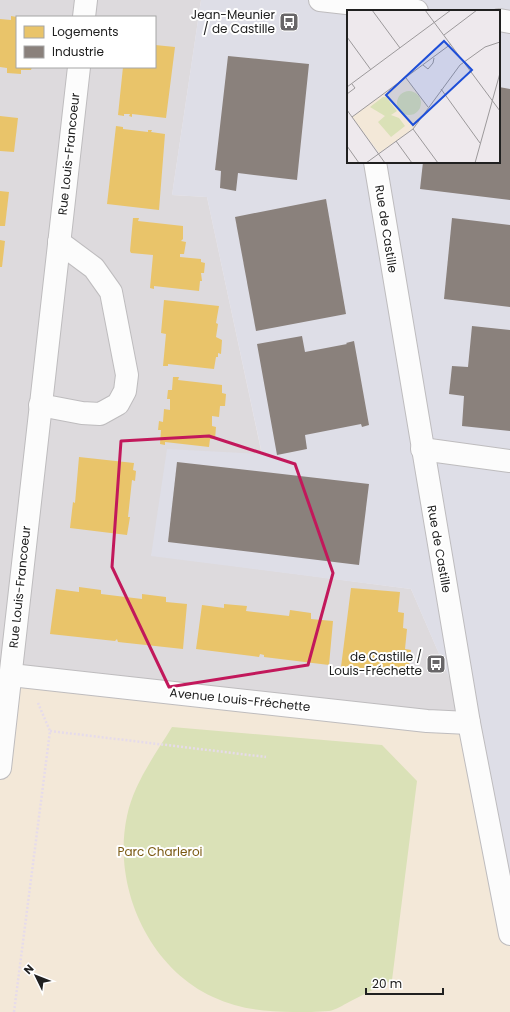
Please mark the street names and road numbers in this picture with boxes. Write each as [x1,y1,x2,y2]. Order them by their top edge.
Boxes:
street label: Rue Louis-Francoeur [54,91,83,216]
street label: Rue de Castille [371,184,402,274]
street label: Rue de Castille [423,504,456,594]
street label: Rue Louis-Francoeur [5,524,34,649]
street label: Avenue Louis-Fréchette [169,684,311,715]

